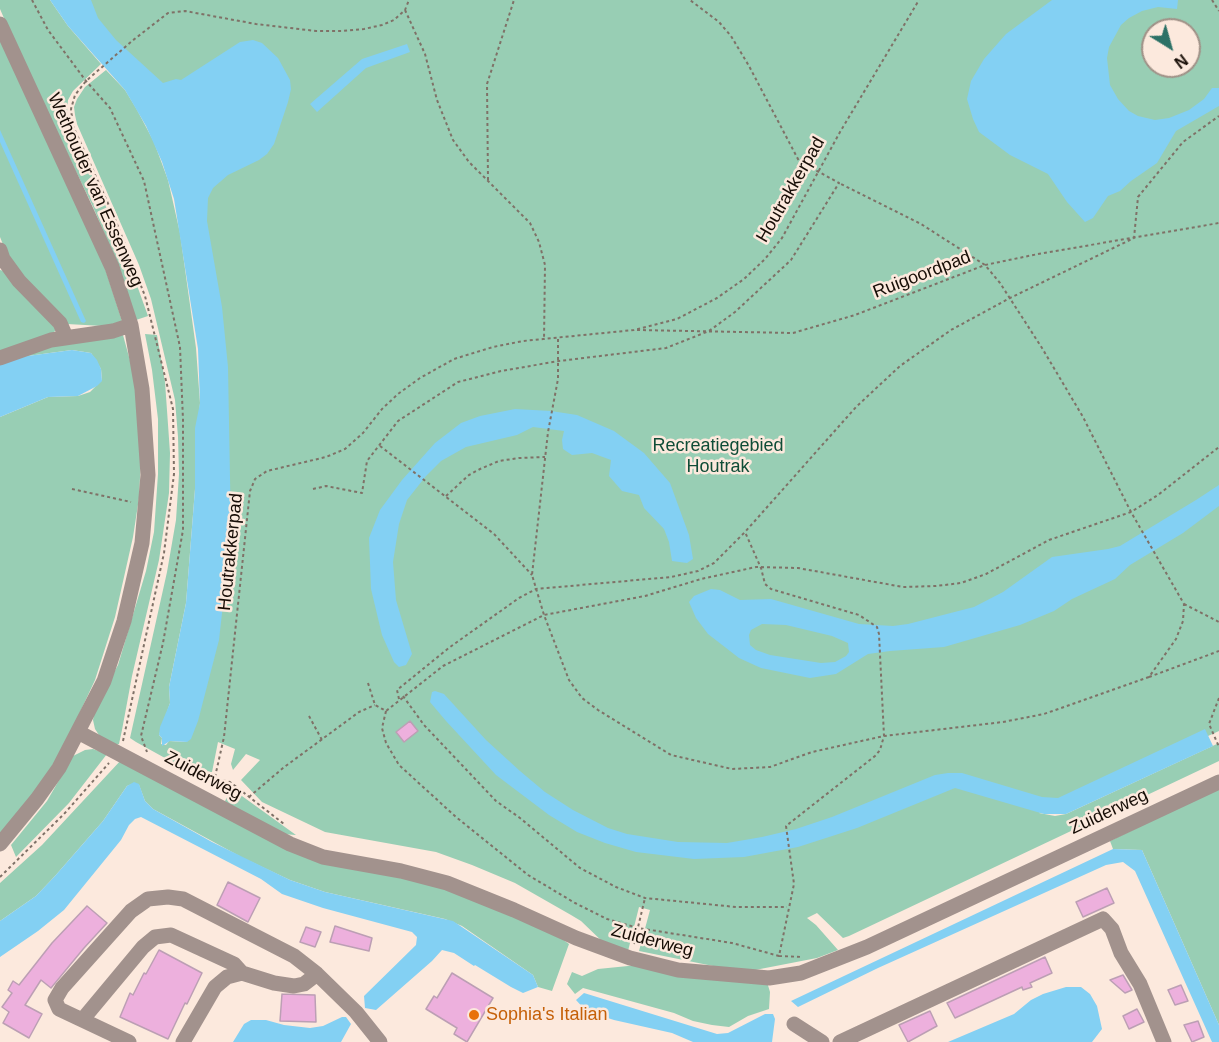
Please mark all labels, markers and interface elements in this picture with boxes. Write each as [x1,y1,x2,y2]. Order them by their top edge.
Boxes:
north arrow [1141,18,1201,78]
text: N [1171,51,1191,71]
street label: Wethouder van Essenweg [42,90,148,290]
street label: Houtrakkerpad [752,133,830,247]
street label: Ruigoordpad [870,246,974,304]
park label: Recreatiegebied Houtrak [652,435,784,478]
street label: Houtrakkerpad [214,492,248,612]
street label: Zuiderweg [161,747,245,805]
street label: Zuiderweg [1066,784,1152,840]
street label: Zuiderweg [609,920,695,962]
place label: Sophia's Italian [486,1004,608,1026]
marker: Sophia's Italian [467,1008,481,1022]

